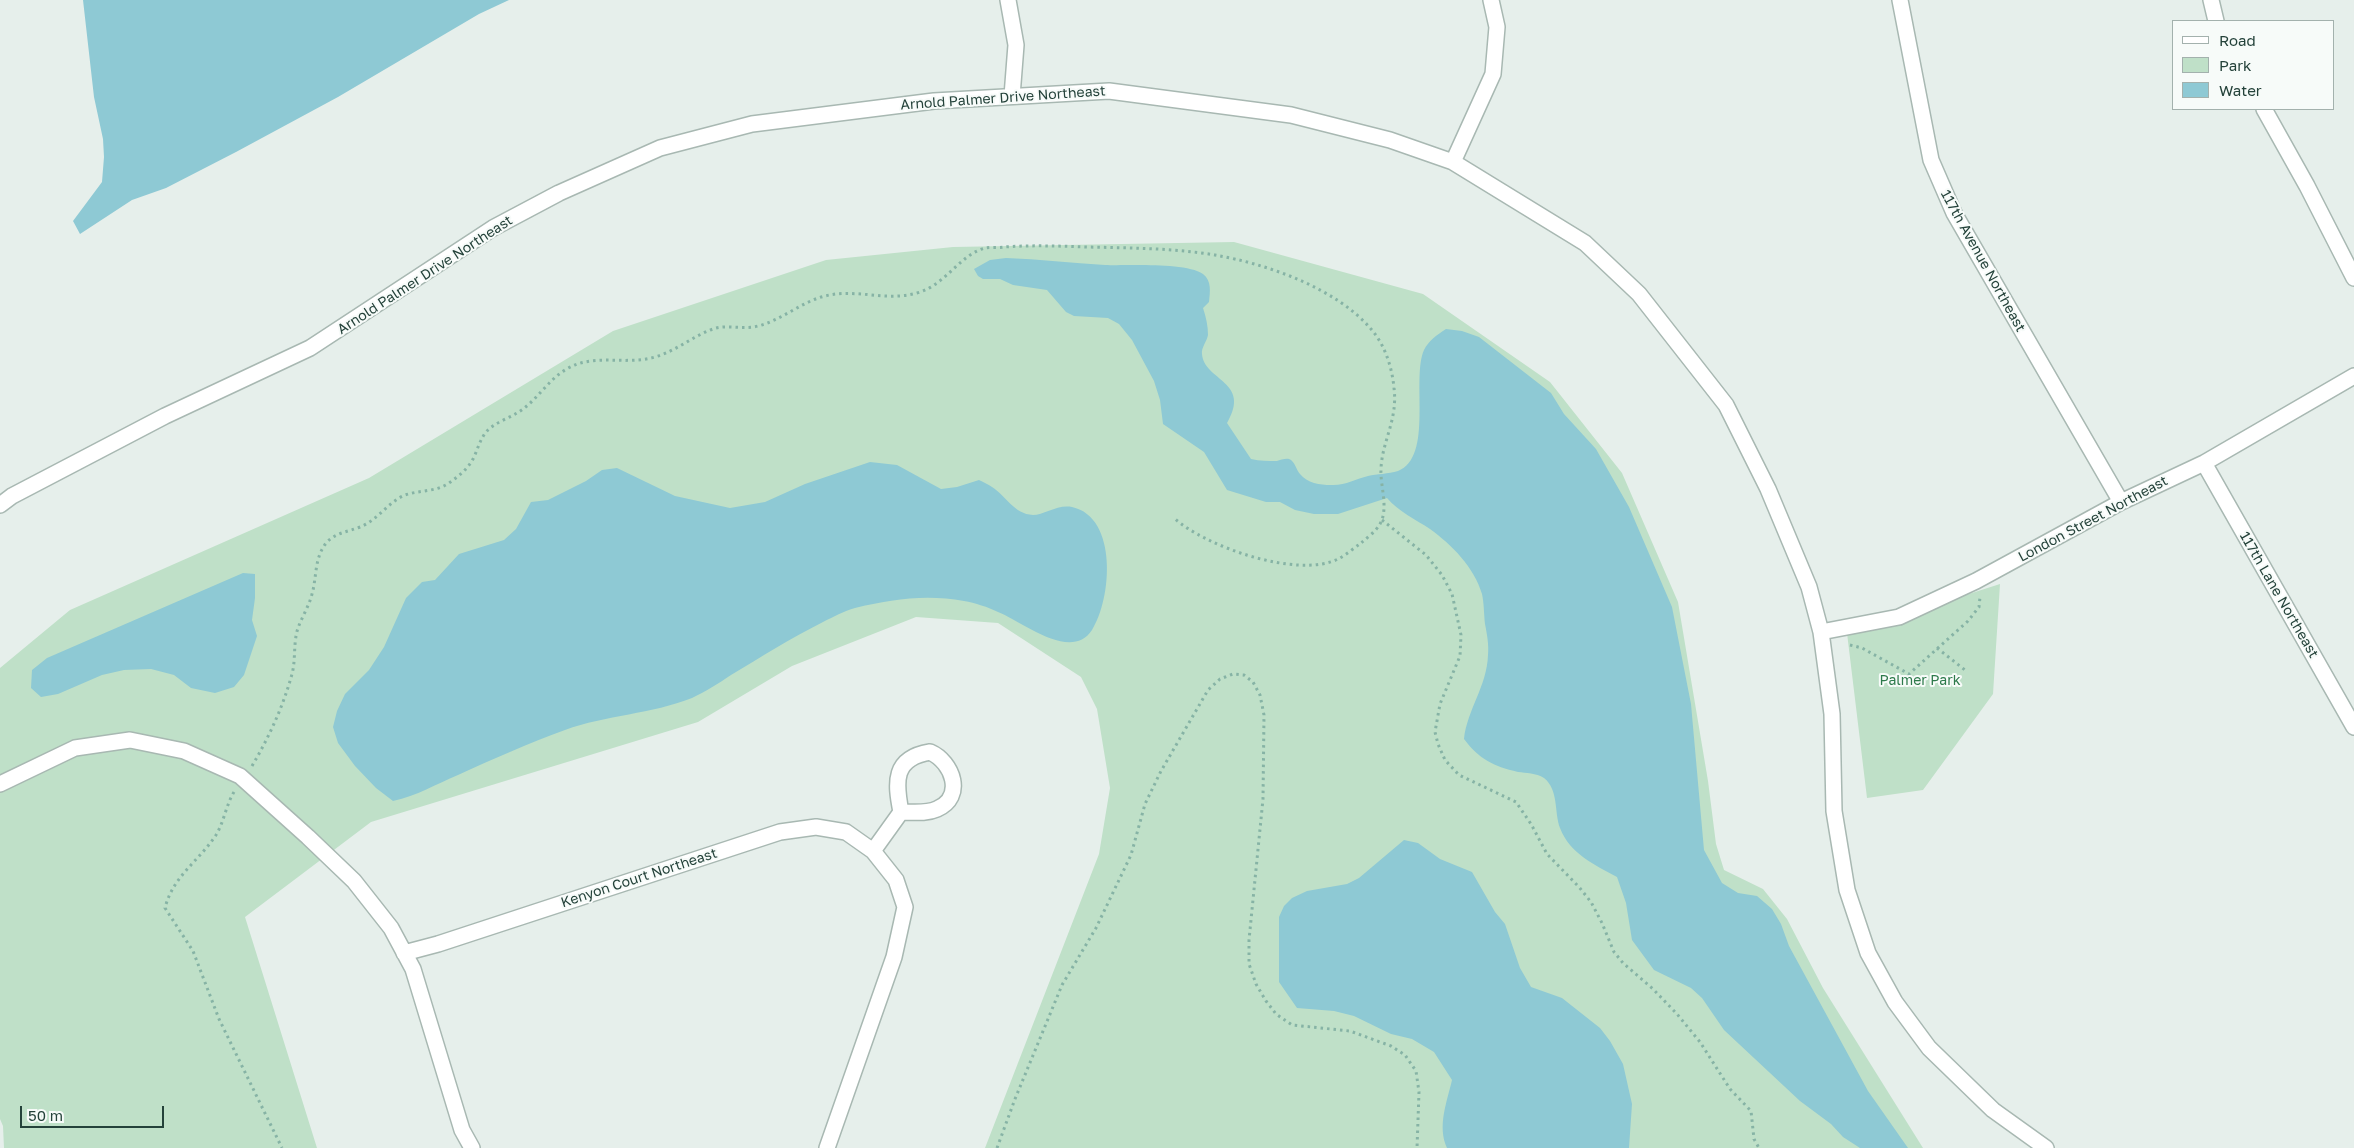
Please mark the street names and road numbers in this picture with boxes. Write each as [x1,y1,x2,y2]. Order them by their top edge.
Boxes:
street label: Arnold Palmer Drive Northeast [900,82,1106,114]
street label: 117th Avenue Northeast [1937,187,2029,335]
street label: Arnold Palmer Drive Northeast [334,212,516,338]
street label: London Street Northeast [2015,472,2171,566]
street label: 117th Lane Northeast [2236,529,2322,661]
street label: Kenyon Court Northeast [559,845,719,911]

